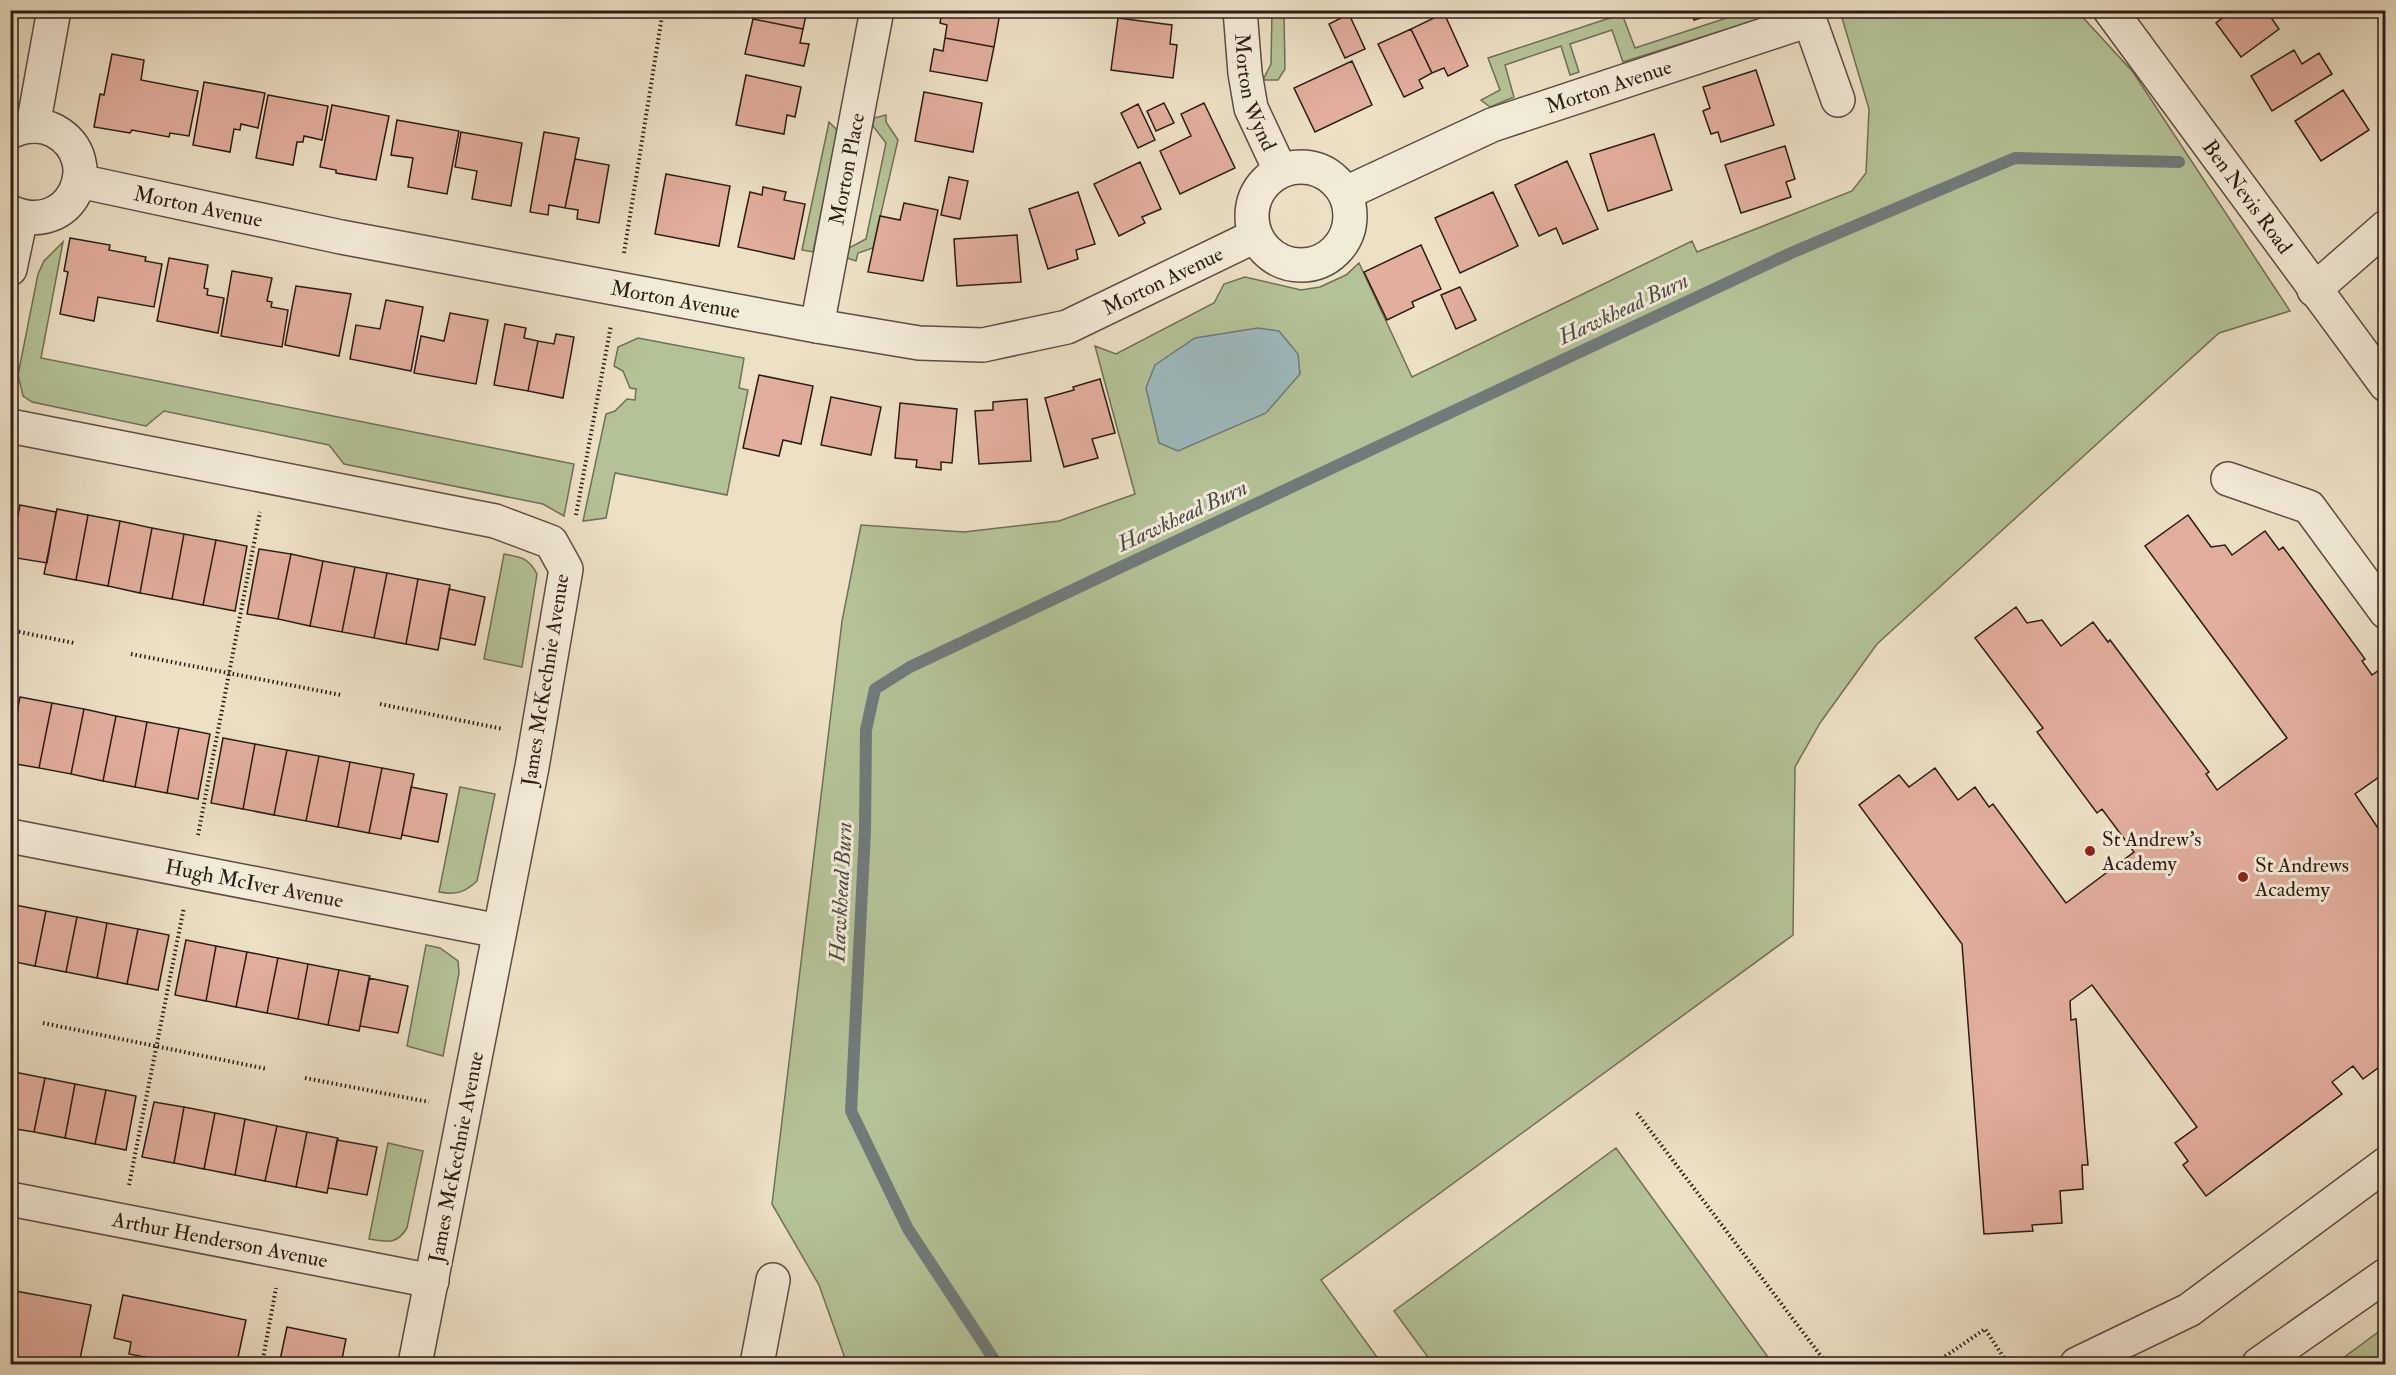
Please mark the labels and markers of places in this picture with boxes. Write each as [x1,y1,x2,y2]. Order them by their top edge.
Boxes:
place label: St Andrew's Academy [2101,826,2202,877]
marker: St Andrew's Academy [2083,844,2097,858]
place label: St Andrews Academy [2254,852,2349,903]
marker: St Andrews Academy [2236,870,2250,884]

